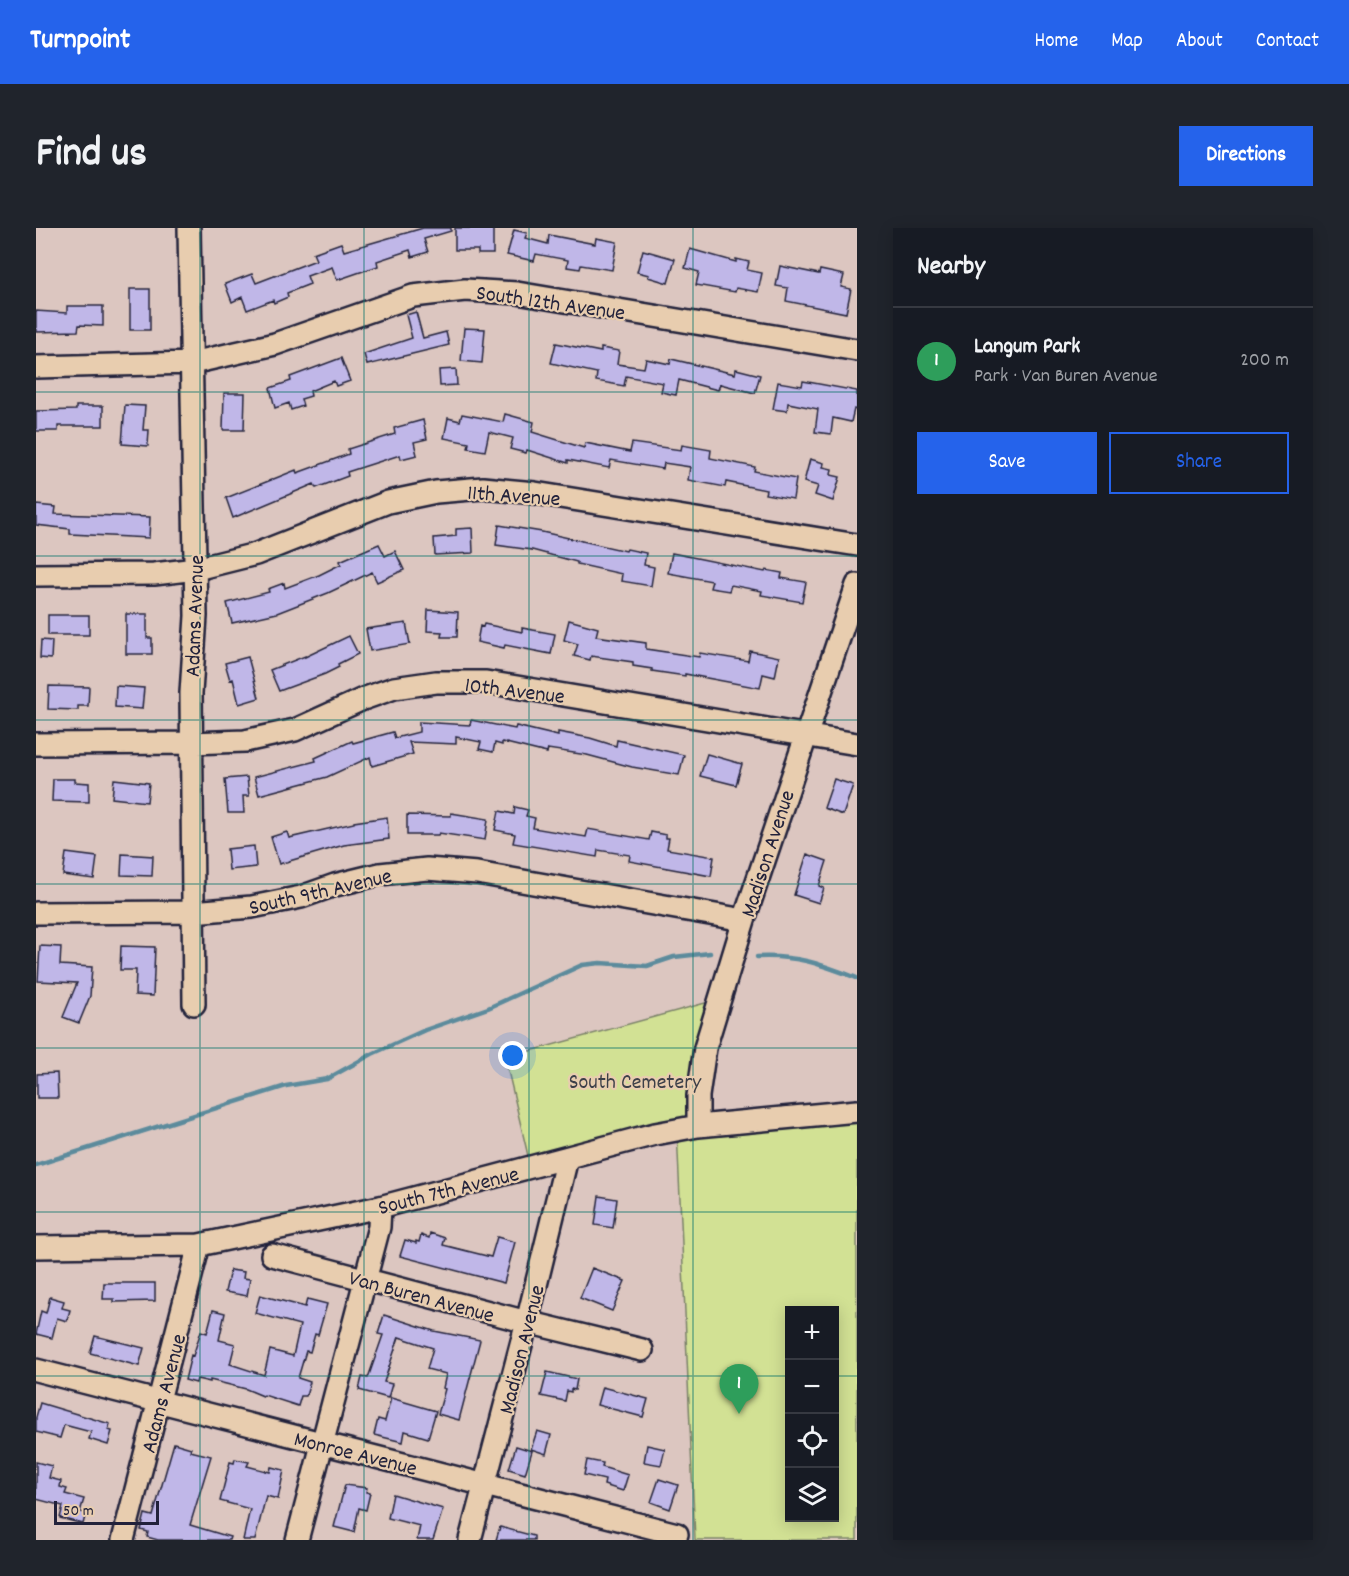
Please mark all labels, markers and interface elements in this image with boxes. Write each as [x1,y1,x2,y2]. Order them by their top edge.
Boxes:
text: Turnpoint [30,22,130,62]
text: Home [1034,27,1078,57]
text: Map [1111,27,1143,57]
text: About [1176,27,1223,57]
text: Contact [1256,27,1319,57]
text: Find us [36,126,147,186]
button: Directions [1179,126,1313,186]
text: Nearby [917,249,985,286]
street label: South 12th Avenue [474,279,627,330]
text: Langum Park [974,332,1080,363]
text: 1 [934,347,939,375]
text: 200 m [1240,347,1289,375]
text: Park · Van Buren Avenue [974,363,1158,391]
button: Save [917,432,1097,494]
button: Share [1109,432,1289,494]
street label: 11th Avenue [466,479,561,516]
street label: Adams Avenue [179,554,214,678]
street label: 10th Avenue [463,671,566,714]
street label: Madison Avenue [734,787,804,922]
street label: South 9th Avenue [246,862,395,925]
your location [498,1041,527,1070]
park label: South Cemetery [569,1068,702,1099]
street label: South 7th Avenue [375,1160,522,1225]
street label: Van Buren Avenue [345,1264,497,1333]
street label: Madison Avenue [492,1282,554,1418]
map controls [785,1306,839,1522]
button: + [785,1306,839,1360]
street label: Adams Avenue [135,1331,196,1457]
button: − [785,1360,839,1414]
pin: 1 [720,1364,758,1414]
button: locate [785,1414,839,1468]
street label: Monroe Avenue [290,1425,420,1486]
button: layers [785,1468,839,1522]
scale bar [54,1498,159,1526]
text: 50 m [63,1500,94,1523]

